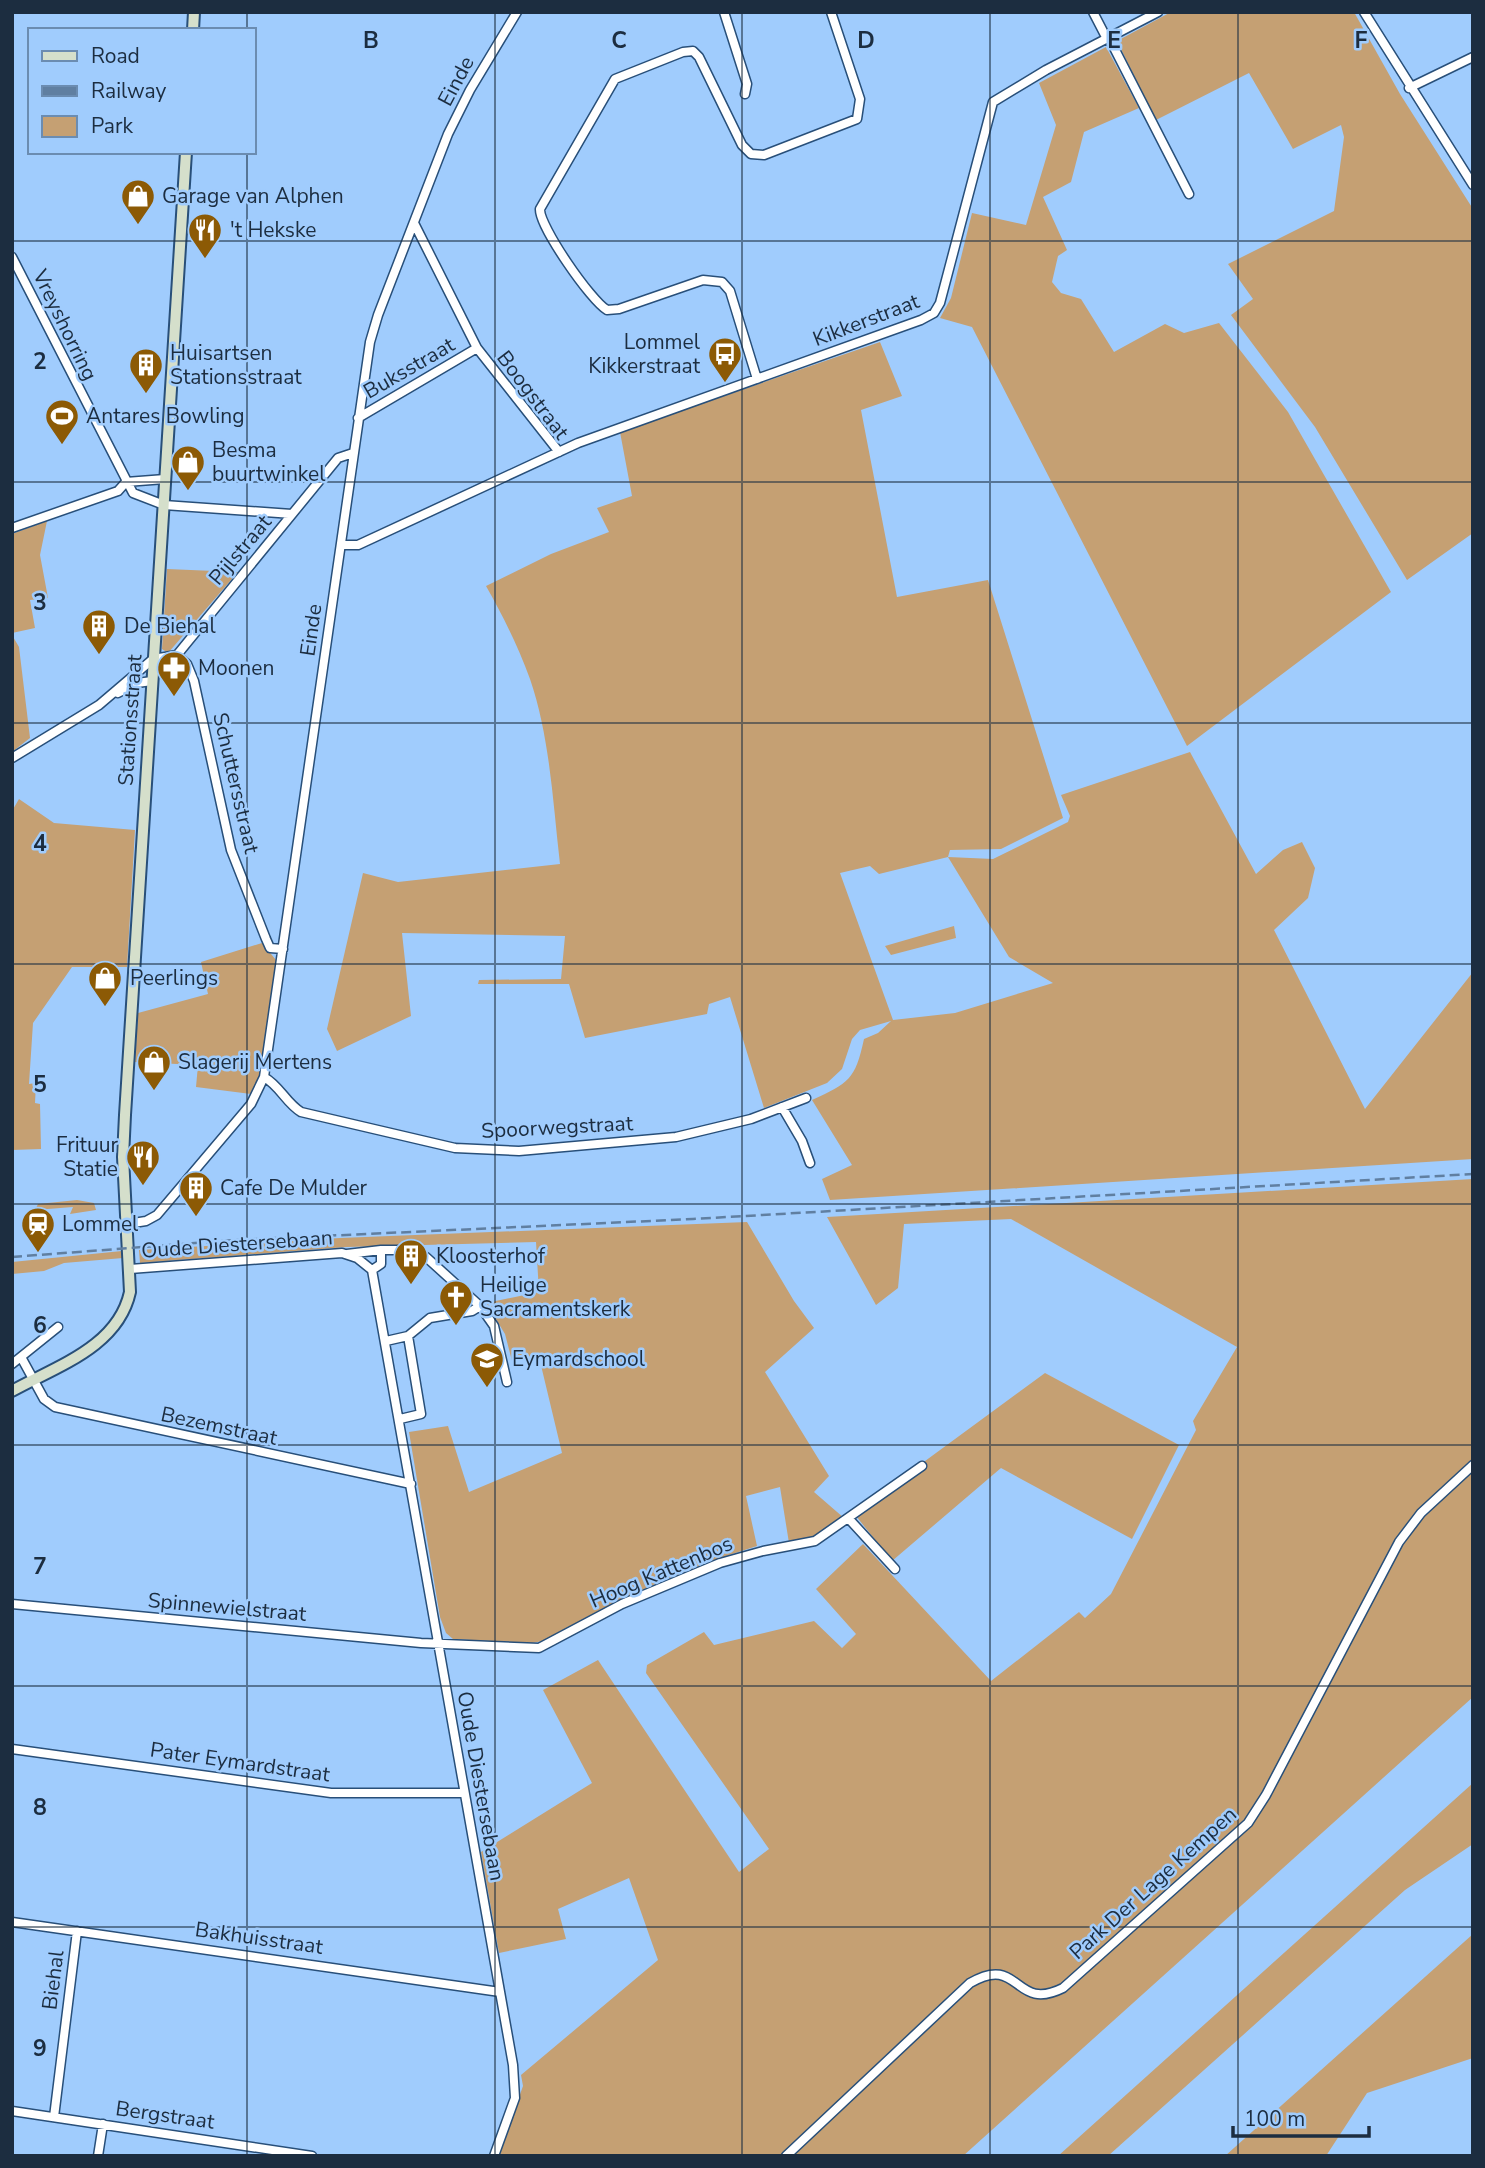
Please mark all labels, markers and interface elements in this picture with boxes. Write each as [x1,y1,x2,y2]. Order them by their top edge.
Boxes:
text: B [363,25,379,56]
text: C [611,25,627,56]
text: D [857,25,875,56]
text: E [1107,25,1121,56]
text: F [1355,25,1368,56]
legend [28,28,256,154]
text: Road [91,42,140,70]
street label: Einde [431,51,481,111]
text: Railway [91,77,166,105]
text: Park [91,112,133,140]
shop icon: Garage van Alphen [119,177,157,226]
place label: Garage van Alphen [162,182,344,210]
restaurant icon: 't Hekske [186,211,224,260]
place label: 't Hekske [230,216,316,244]
street label: Vreyshorring [26,264,104,385]
street label: Kikkerstraat [809,287,924,353]
place label: Lommel Kikkerstraat [588,328,701,380]
street label: Buksstraat [358,330,460,405]
bus stop icon: Lommel Kikkerstraat [706,335,744,384]
place label: Huisartsen Stationsstraat [170,339,302,391]
street label: Boogstraat [490,345,576,446]
text: 2 [33,346,47,377]
building icon: Huisartsen Stationsstraat [127,346,165,395]
sports icon: Antares Bowling [43,397,81,446]
place label: Antares Bowling [86,402,244,430]
place label: Besma buurtwinkel [212,436,326,488]
shop icon: Besma buurtwinkel [169,443,207,492]
street label: Pijlstraat [202,508,278,591]
text: 3 [33,587,47,618]
street label: Einde [293,602,329,658]
building icon: De Biehal [80,607,118,656]
place label: De Biehal [124,612,216,640]
pharmacy icon: Moonen [155,649,193,698]
street label: Stationsstraat [111,653,149,787]
place label: Moonen [198,654,274,682]
street label: Schuttersstraat [206,710,266,857]
text: 4 [33,828,47,859]
shop icon: Peerlings [86,959,124,1008]
place label: Peerlings [130,964,218,992]
shop icon: Slagerij Mertens [135,1043,173,1092]
place label: Slagerij Mertens [178,1048,332,1076]
text: 5 [33,1069,47,1100]
street label: Spoorwegstraat [480,1109,634,1145]
place label: Frituur Statie [56,1131,118,1183]
restaurant icon: Frituur Statie [124,1138,162,1187]
building icon: Cafe De Mulder [177,1169,215,1218]
place label: Cafe De Mulder [220,1174,368,1202]
station icon: Lommel [19,1205,57,1254]
place label: Lommel [62,1210,139,1238]
street label: Oude Diestersebaan [140,1223,334,1265]
building icon: Kloosterhof [392,1237,430,1286]
place label: Kloosterhof [436,1242,546,1270]
place label: Heilige Sacramentskerk [480,1271,631,1323]
church icon: Heilige Sacramentskerk [437,1278,475,1327]
text: 6 [33,1310,47,1341]
school or university icon: Eymardschool [468,1340,506,1389]
place label: Eymardschool [512,1345,646,1373]
street label: Bezemstraat [158,1400,280,1452]
street label: Hoog Kattenbos [585,1529,737,1615]
text: 7 [33,1551,47,1582]
street label: Spinnewielstraat [147,1586,308,1628]
street label: Oude Diestersebaan [451,1689,511,1883]
street label: Pater Eymardstraat [148,1736,332,1789]
text: 8 [33,1792,47,1823]
street label: Park Der Lage Kempen [1063,1800,1243,1966]
street label: Bakhuisstraat [193,1915,325,1961]
street label: Biehal [35,1948,71,2011]
text: 9 [33,2033,47,2064]
street label: Bergstraat [114,2094,217,2136]
scale bar [1233,2094,1370,2138]
text: 100 m [1244,2105,1305,2133]

